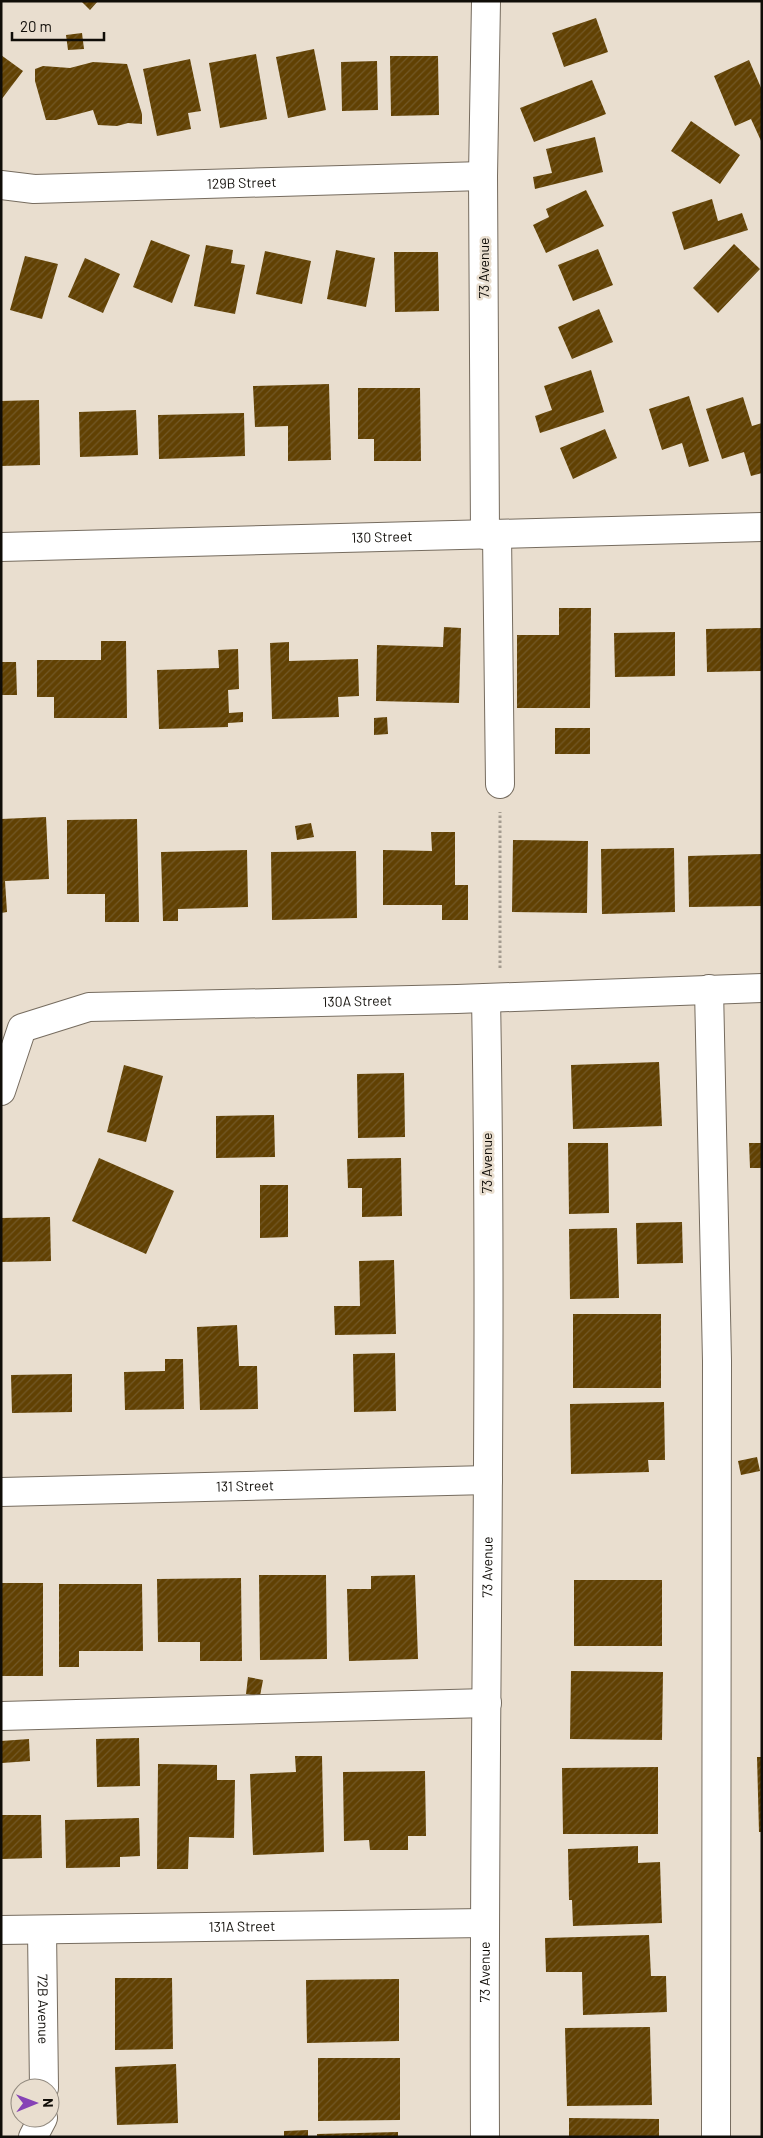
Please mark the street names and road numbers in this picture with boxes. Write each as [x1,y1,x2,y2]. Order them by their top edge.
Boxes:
street label: 129B Street [207,173,277,192]
street label: 73 Avenue [475,237,492,299]
street label: 130 Street [351,527,413,546]
street label: 130A Street [322,991,392,1010]
street label: 73 Avenue [478,1132,495,1194]
street label: 131 Street [216,1476,274,1495]
street label: 73 Avenue [478,1536,496,1598]
street label: 131A Street [209,1917,275,1935]
street label: 73 Avenue [476,1941,493,2003]
street label: 72B Avenue [35,1974,52,2044]

